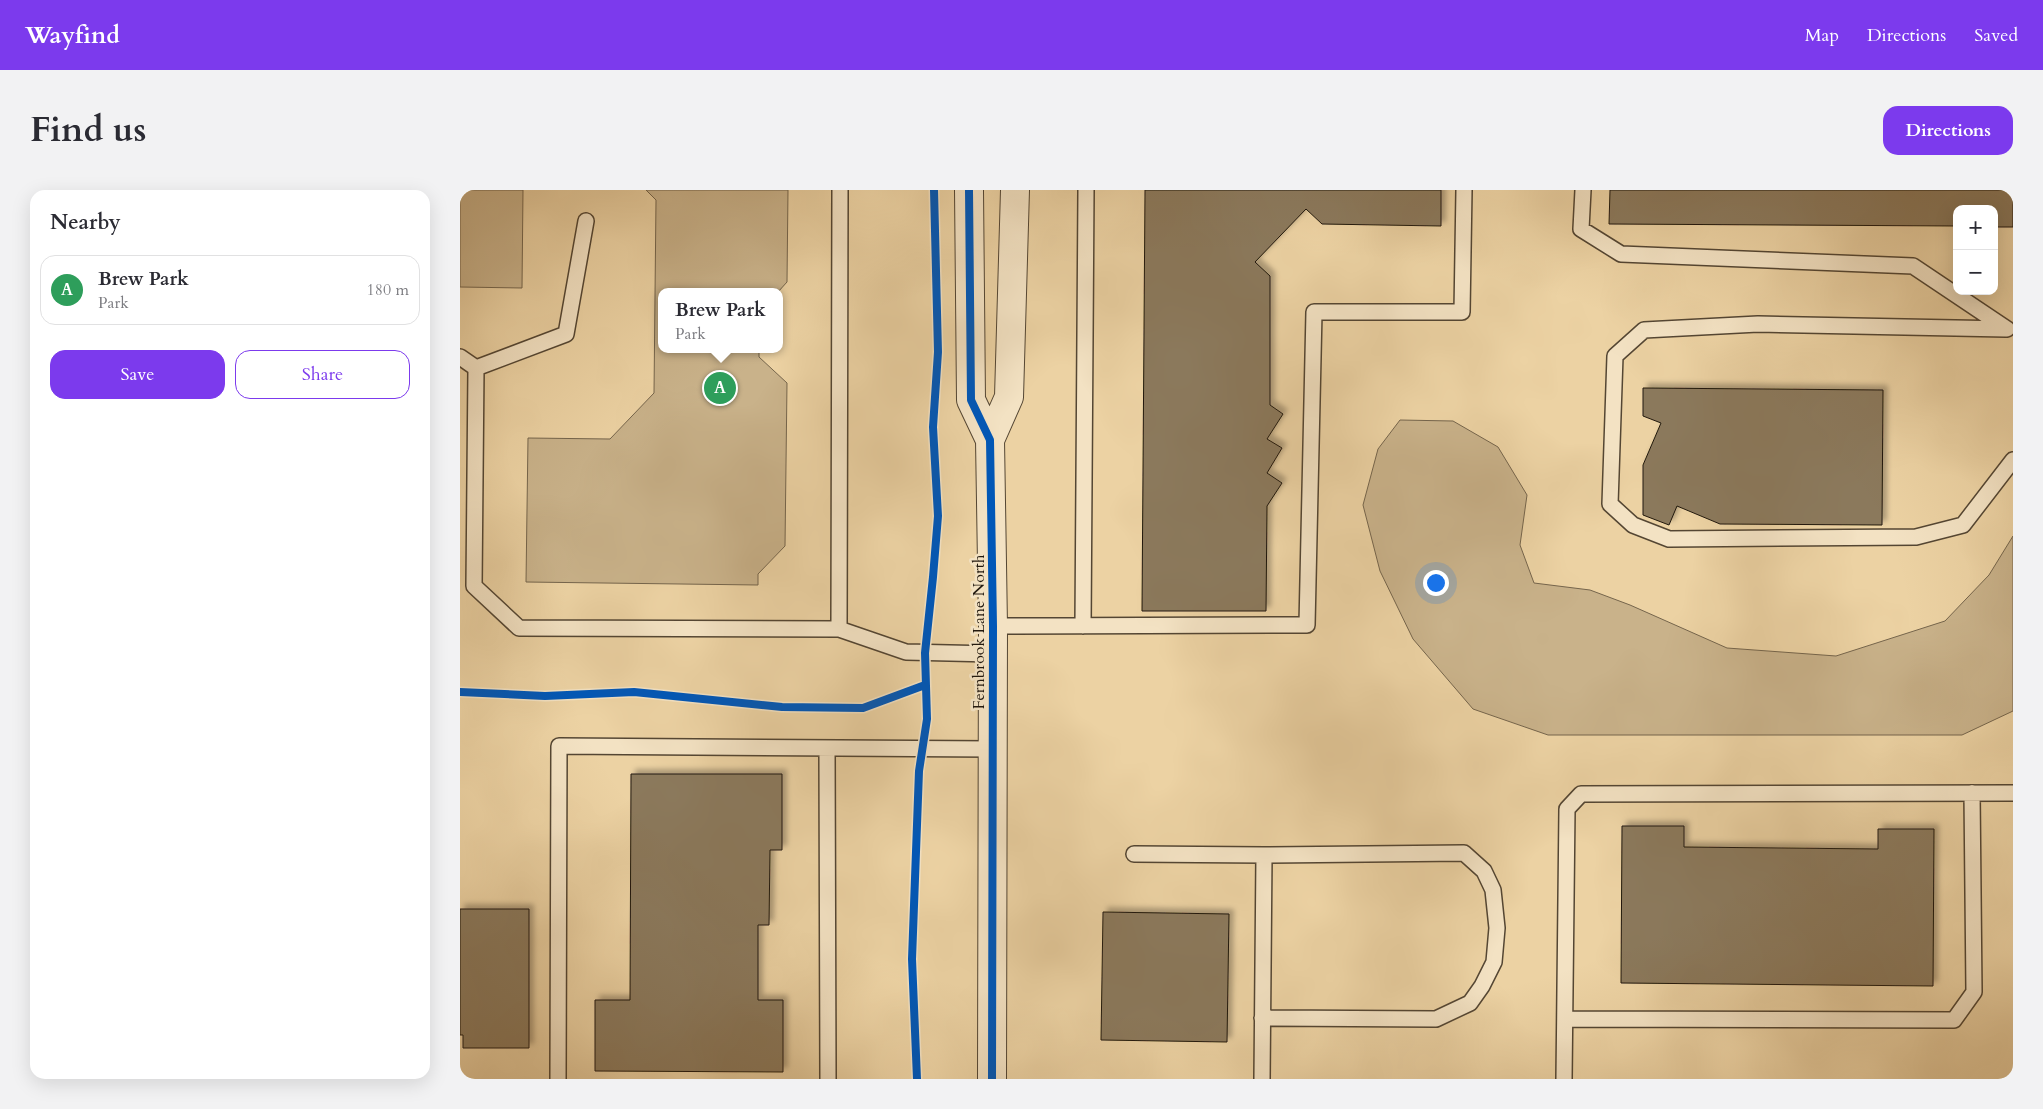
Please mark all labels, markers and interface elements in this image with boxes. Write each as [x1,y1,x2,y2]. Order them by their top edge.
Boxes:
text: Wayfind [25,19,120,52]
text: Map [1805,23,1839,48]
text: Directions [1867,23,1946,48]
text: Saved [1974,23,2018,48]
text: Find us [30,106,146,154]
button: Directions [1883,106,2013,155]
map controls [1953,205,1998,295]
button: + [1953,205,1998,250]
text: Nearby [50,208,121,237]
button: − [1953,250,1998,295]
text: Brew Park [98,266,189,292]
text: A [61,279,73,301]
text: 180 m [367,279,409,301]
popup [658,288,783,353]
text: Park [98,292,129,314]
text: Brew Park [675,297,766,323]
text: Park [675,323,706,345]
button: Save [50,350,225,399]
button: Share [235,350,410,399]
pin: A [704,369,736,407]
street label: Fernbrook Lane North [968,554,990,710]
your location [1423,570,1449,596]

